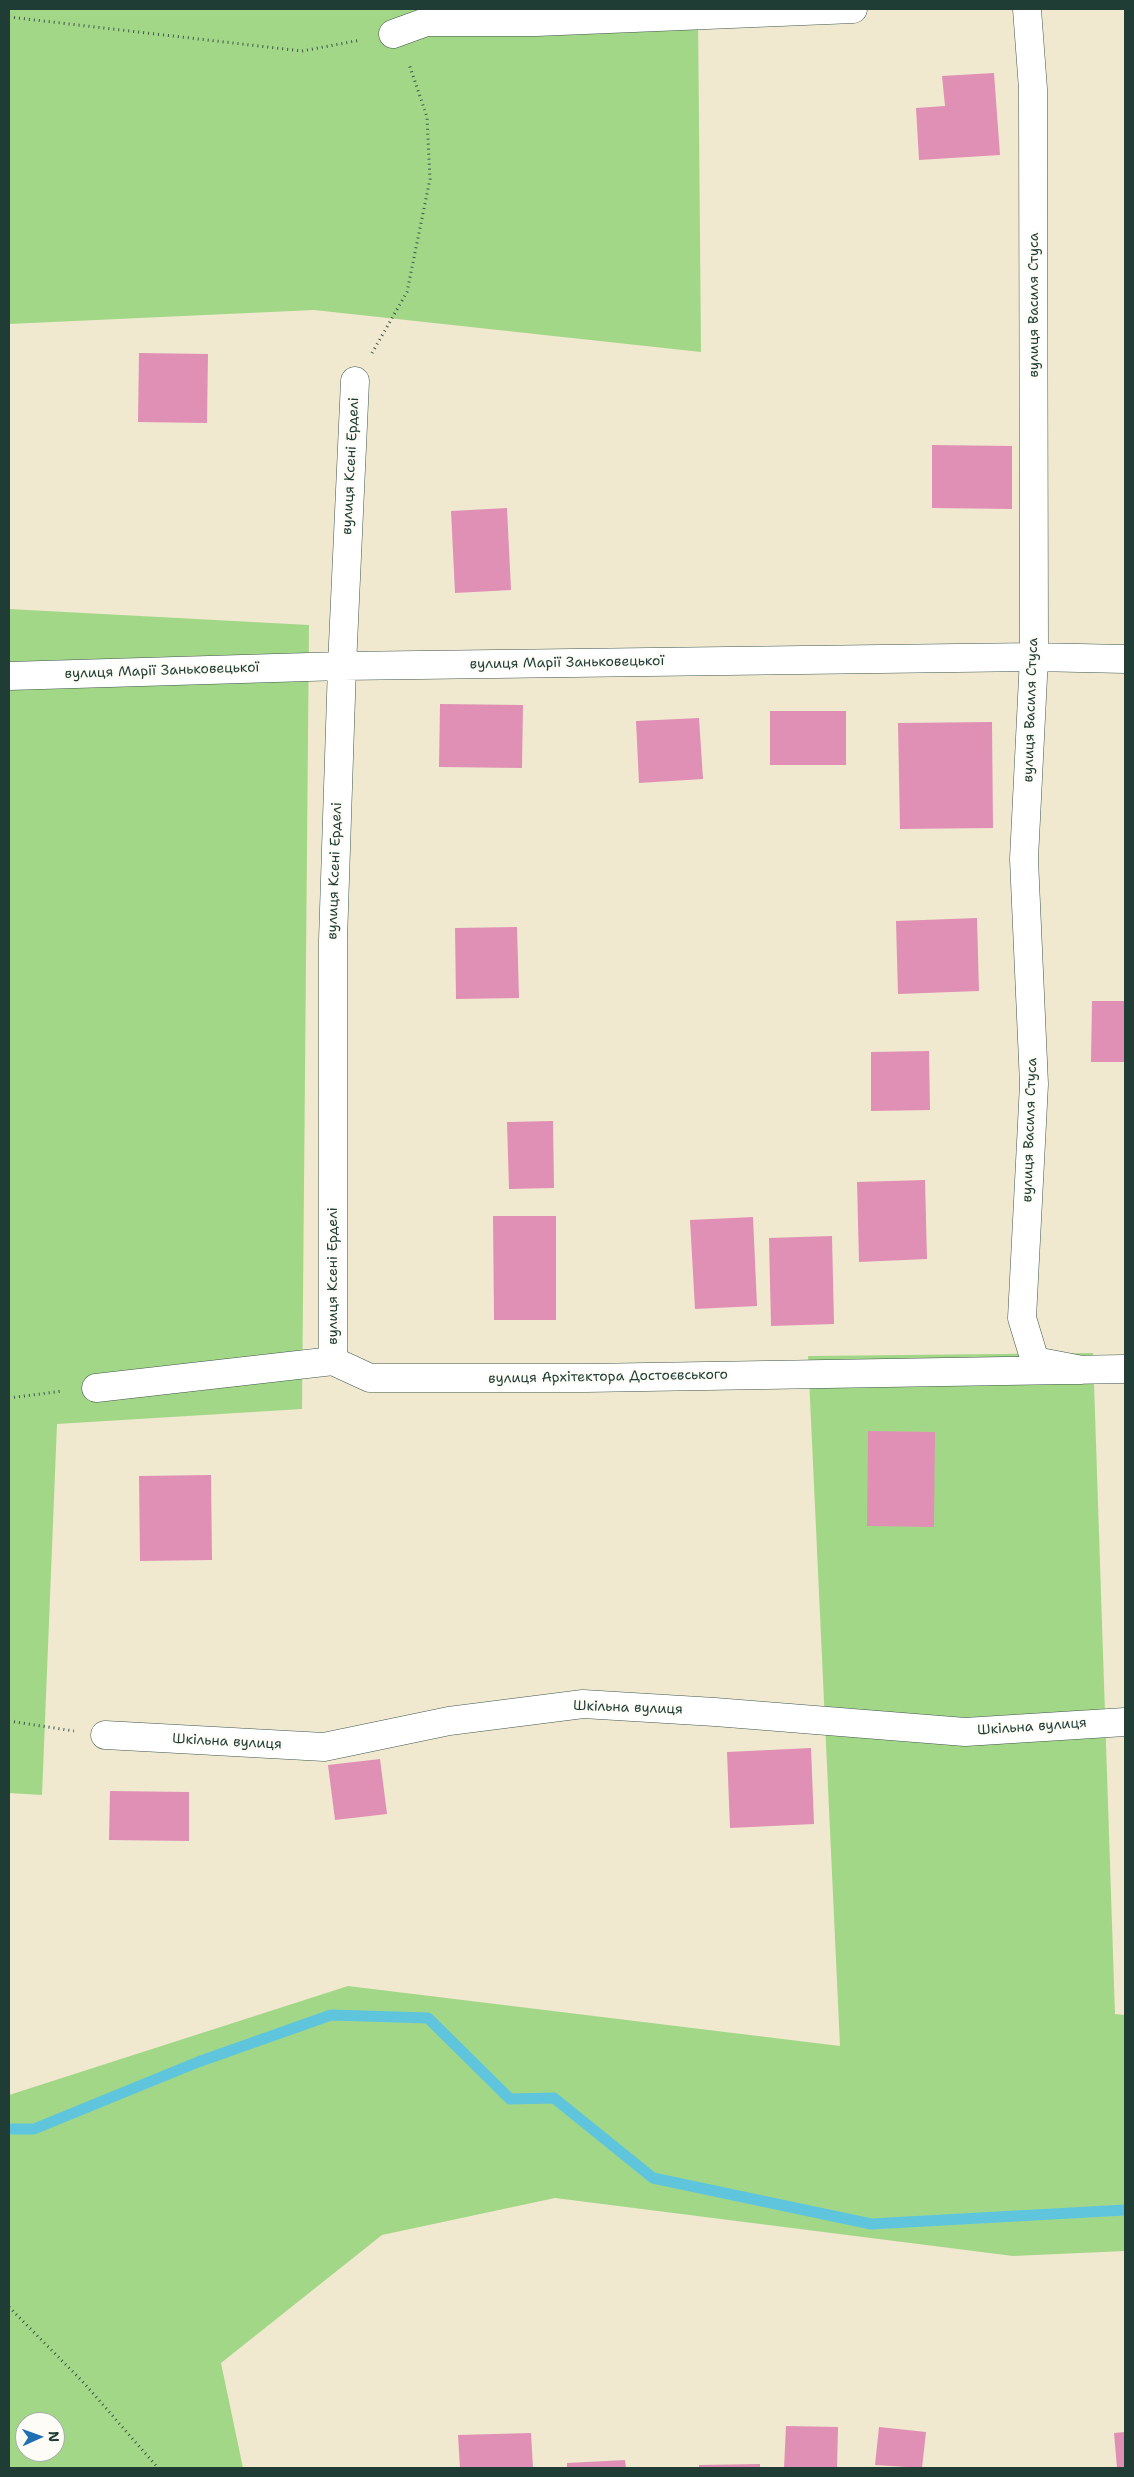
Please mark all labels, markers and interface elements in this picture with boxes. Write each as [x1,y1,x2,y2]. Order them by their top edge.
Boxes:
street label: вулиця Василя Стуса [1026,233,1042,377]
street label: вулиця Ксені Ерделі [339,397,363,535]
street label: вулиця Василя Стуса [1020,637,1042,783]
street label: вулиця Марії Заньковецької [469,653,665,673]
street label: вулиця Марії Заньковецької [64,659,260,683]
street label: вулиця Ксені Ерделі [324,802,346,940]
street label: вулиця Василя Стуса [1019,1057,1041,1203]
street label: вулиця Ксені Ерделі [325,1207,341,1345]
street label: вулиця Архітектора Достоєвського [488,1367,728,1387]
street label: Шкільна вулиця [573,1698,683,1718]
street label: Шкільна вулиця [977,1715,1087,1739]
street label: Шкільна вулиця [172,1731,282,1753]
north arrow [15,2412,65,2462]
text: N [45,2431,63,2442]

